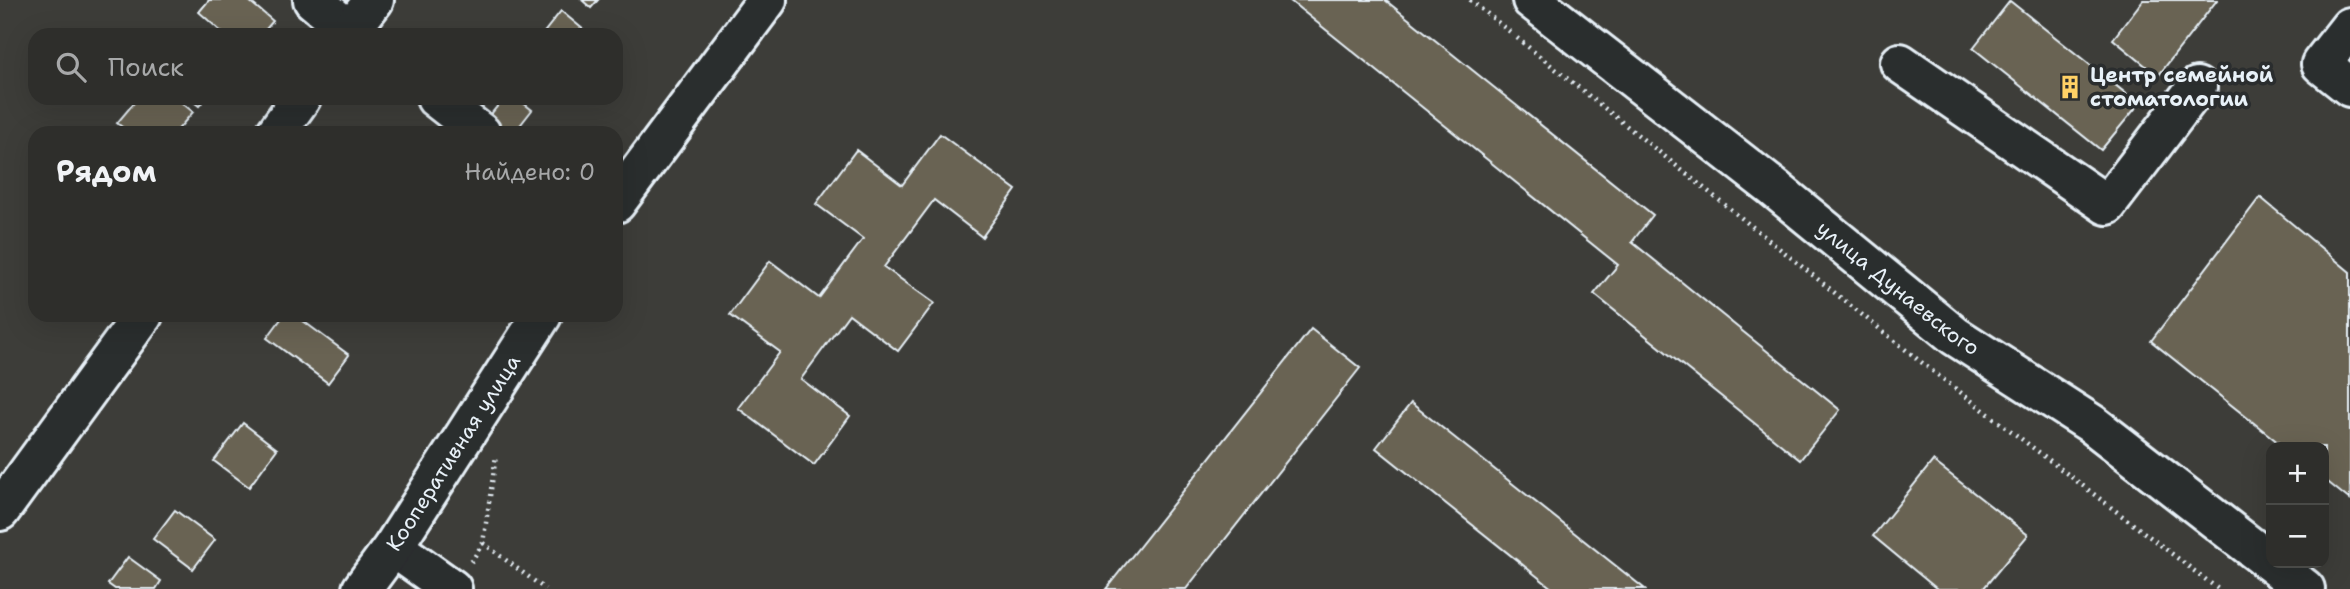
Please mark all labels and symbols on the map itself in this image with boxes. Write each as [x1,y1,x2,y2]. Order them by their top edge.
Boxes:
place label: Центр cемейной cтоматологии [2090,61,2274,113]
building icon: Центр cемейной cтоматологии [2056,73,2084,101]
street label: улица Дунаевского [1811,214,1985,362]
street label: Кооперативная улица [380,349,527,557]

